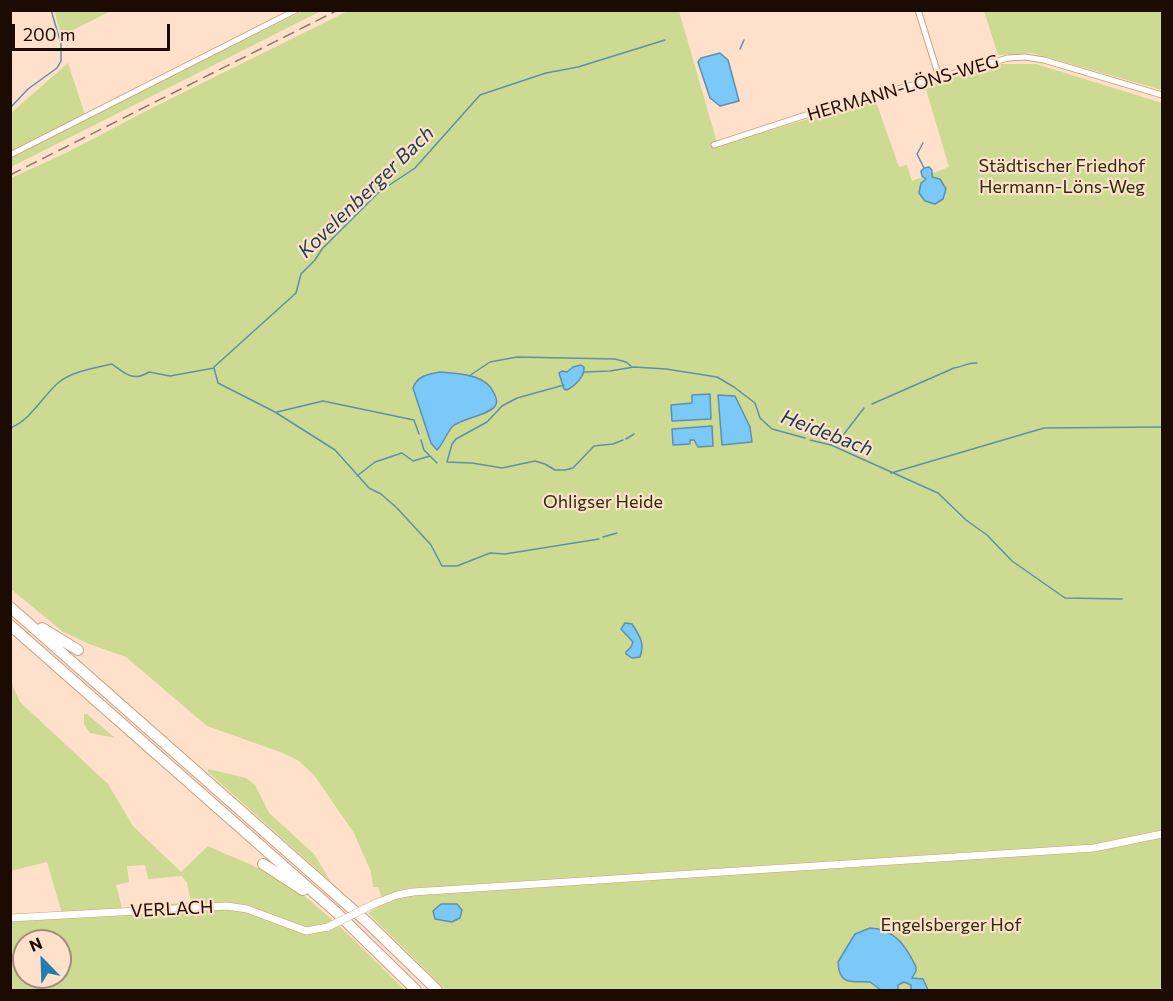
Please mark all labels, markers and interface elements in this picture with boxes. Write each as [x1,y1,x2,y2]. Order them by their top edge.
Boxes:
scale bar [15,12,172,50]
text: 200 m [23,23,76,45]
street label: HERMANN-LÖNS-WEG [805,50,1001,126]
water label: Kovelenberger Bach [293,121,439,263]
park label: Städtischer Friedhof Hermann-Löns-Weg [979,155,1145,198]
water label: Heidebach [778,405,876,461]
park label: Ohligser Heide [543,491,663,513]
street label: VERLACH [130,896,214,922]
park label: Engelsberger Hof [880,914,1022,936]
north arrow [12,929,72,989]
text: N [26,933,45,955]

